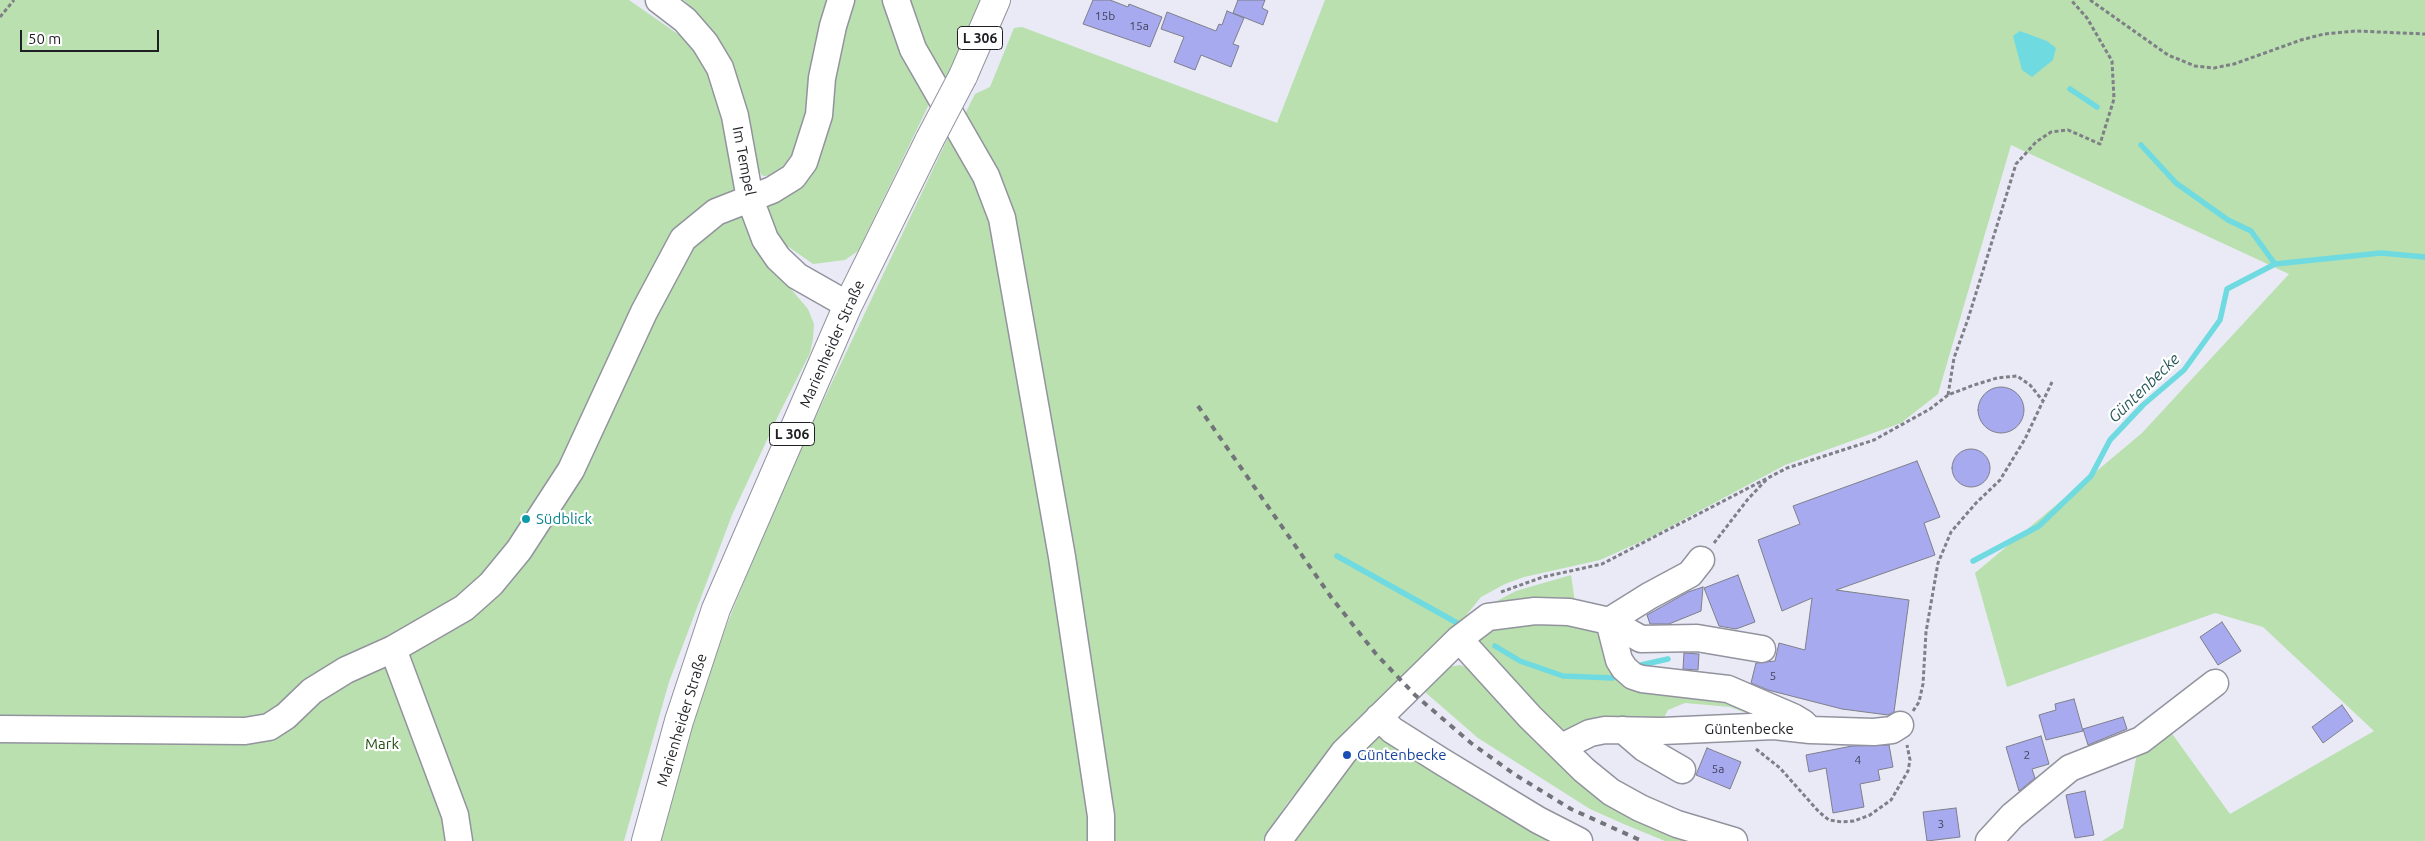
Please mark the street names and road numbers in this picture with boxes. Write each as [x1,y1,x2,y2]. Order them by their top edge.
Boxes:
road number: L 306 [958,26,1002,49]
street label: Im Tempel [728,125,760,197]
street label: Marienheider Straße [796,277,868,411]
road number: L 306 [770,422,814,446]
street label: Marienheider Straße [653,651,711,789]
street label: Güntenbecke [1704,720,1794,738]

